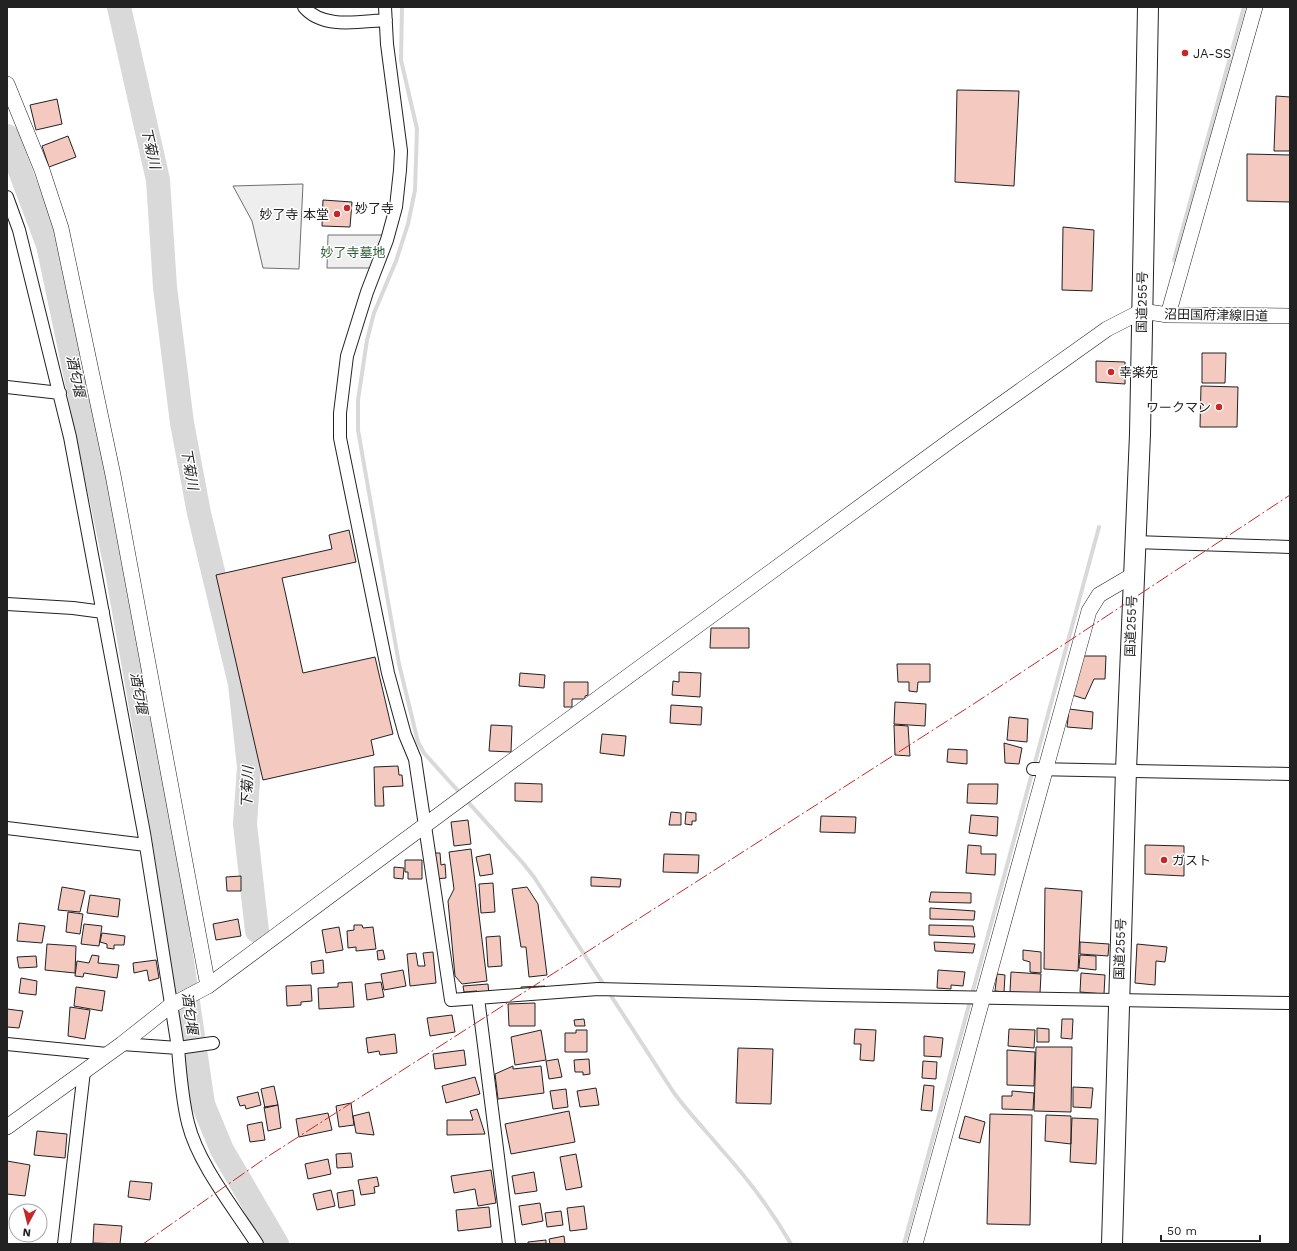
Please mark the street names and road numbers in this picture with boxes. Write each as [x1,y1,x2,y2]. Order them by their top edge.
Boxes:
street label: 国道255号 [1134,271,1150,333]
street label: 沼田国府津線旧道 [1164,307,1268,323]
street label: 国道255号 [1122,595,1140,657]
street label: 国道255号 [1111,918,1129,980]

